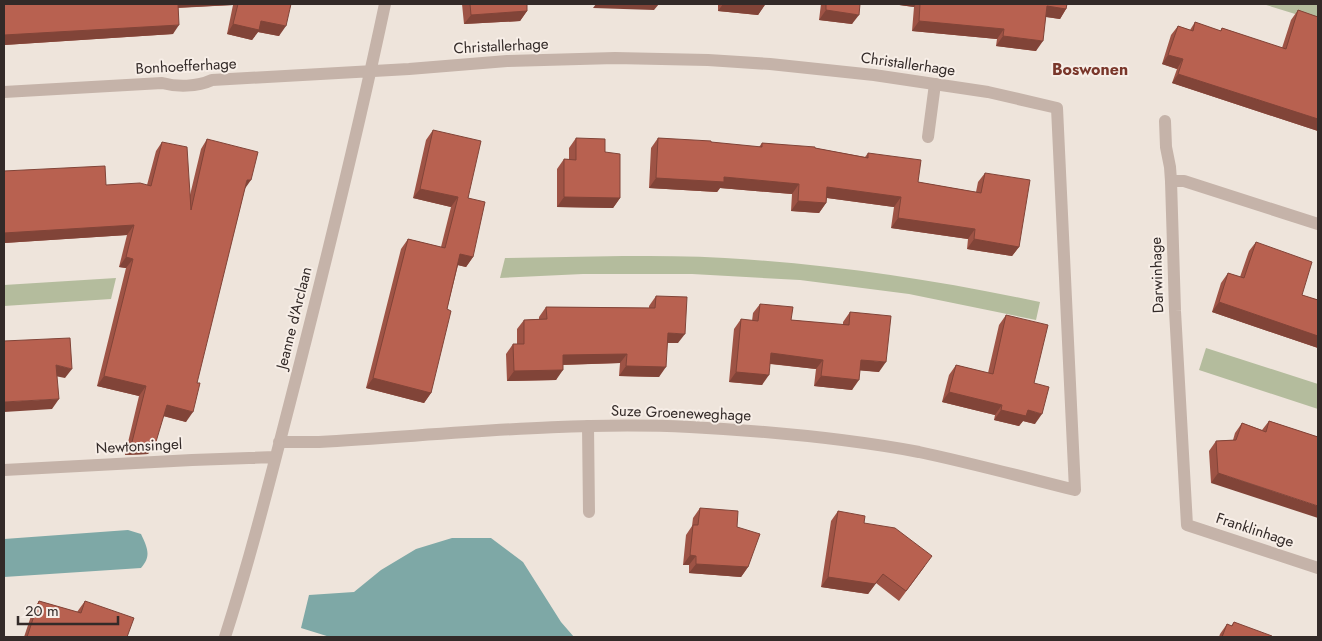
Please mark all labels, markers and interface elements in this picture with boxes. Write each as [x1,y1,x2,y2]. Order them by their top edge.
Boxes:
street label: Christallerhage [453,33,549,59]
street label: Christallerhage [859,46,957,82]
street label: Bonhoefferhage [135,52,237,80]
district label: Boswonen [1052,58,1128,81]
street label: Darwinhage [1145,236,1169,314]
street label: Jeanne d'Arclaan [270,264,317,373]
street label: Suze Groeneweghage [610,400,752,426]
street label: Newtonsingel [95,433,183,459]
street label: Franklinhage [1213,507,1297,553]
scale bar [18,594,118,626]
text: 20 m [25,600,59,622]

